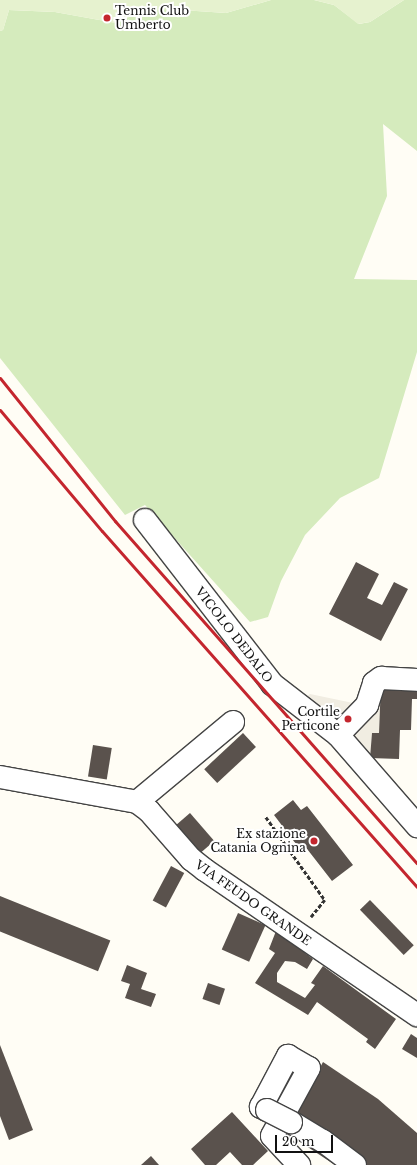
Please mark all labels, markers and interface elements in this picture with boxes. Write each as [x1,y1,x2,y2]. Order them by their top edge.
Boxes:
place label: Tennis Club Umberto [115,4,189,32]
marker: Tennis Club Umberto [102,13,112,23]
street label: VICOLO DEDALO [192,584,276,686]
place label: Cortile Perticone [281,705,340,733]
marker: Cortile Perticone [343,714,353,724]
place label: Ex stazione Catania Ognina [210,827,306,855]
marker: Ex stazione Catania Ognina [309,836,319,846]
street label: VIA FEUDO GRANDE [192,857,314,949]
scale bar [277,1127,335,1153]
text: 20 m [282,1134,314,1149]

